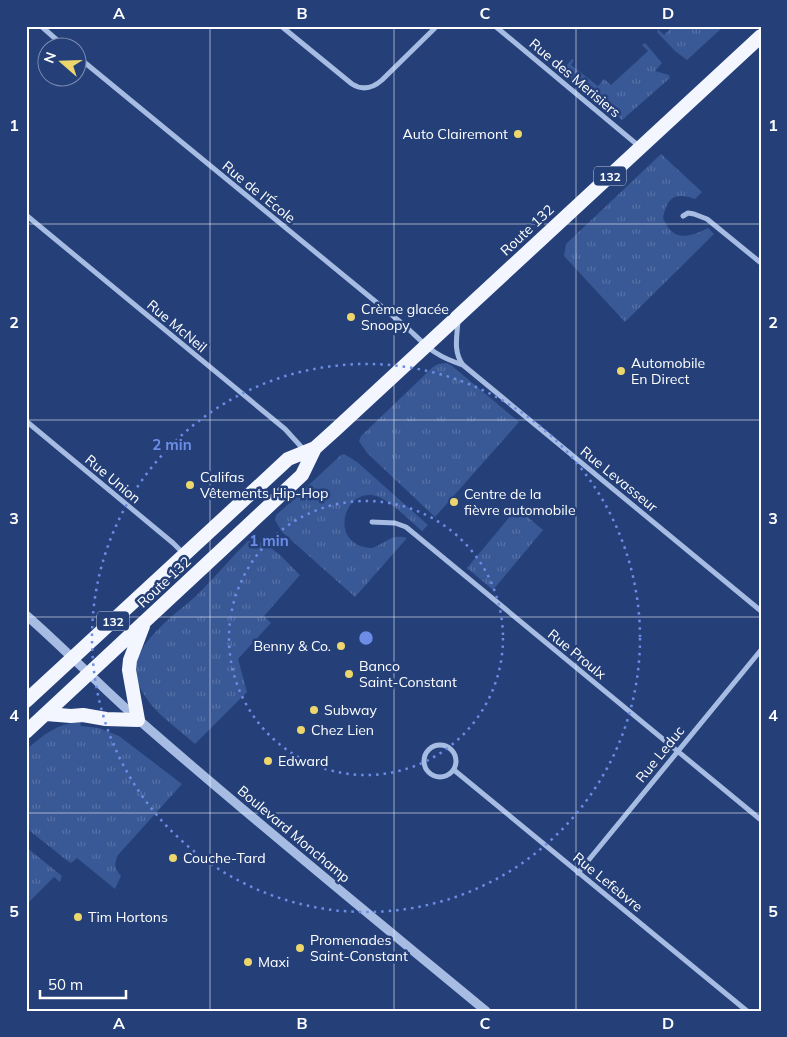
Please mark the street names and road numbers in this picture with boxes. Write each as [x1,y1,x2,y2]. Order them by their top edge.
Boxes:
street label: Rue des Merisiers [526,35,624,121]
street label: Rue de l'École [219,157,299,227]
road number: 132 [594,167,626,186]
street label: Route 132 [496,201,558,259]
street label: Rue McNeil [143,296,211,356]
street label: Rue Levasseur [577,442,662,516]
street label: Rue Union [82,451,144,507]
street label: Route 132 [133,553,195,611]
road number: 132 [97,612,129,630]
street label: Rue Proulx [544,625,610,683]
street label: Rue Leduc [632,722,688,786]
street label: Boulevard Monchamp [234,782,354,886]
street label: Rue Lefebvre [569,848,647,916]

